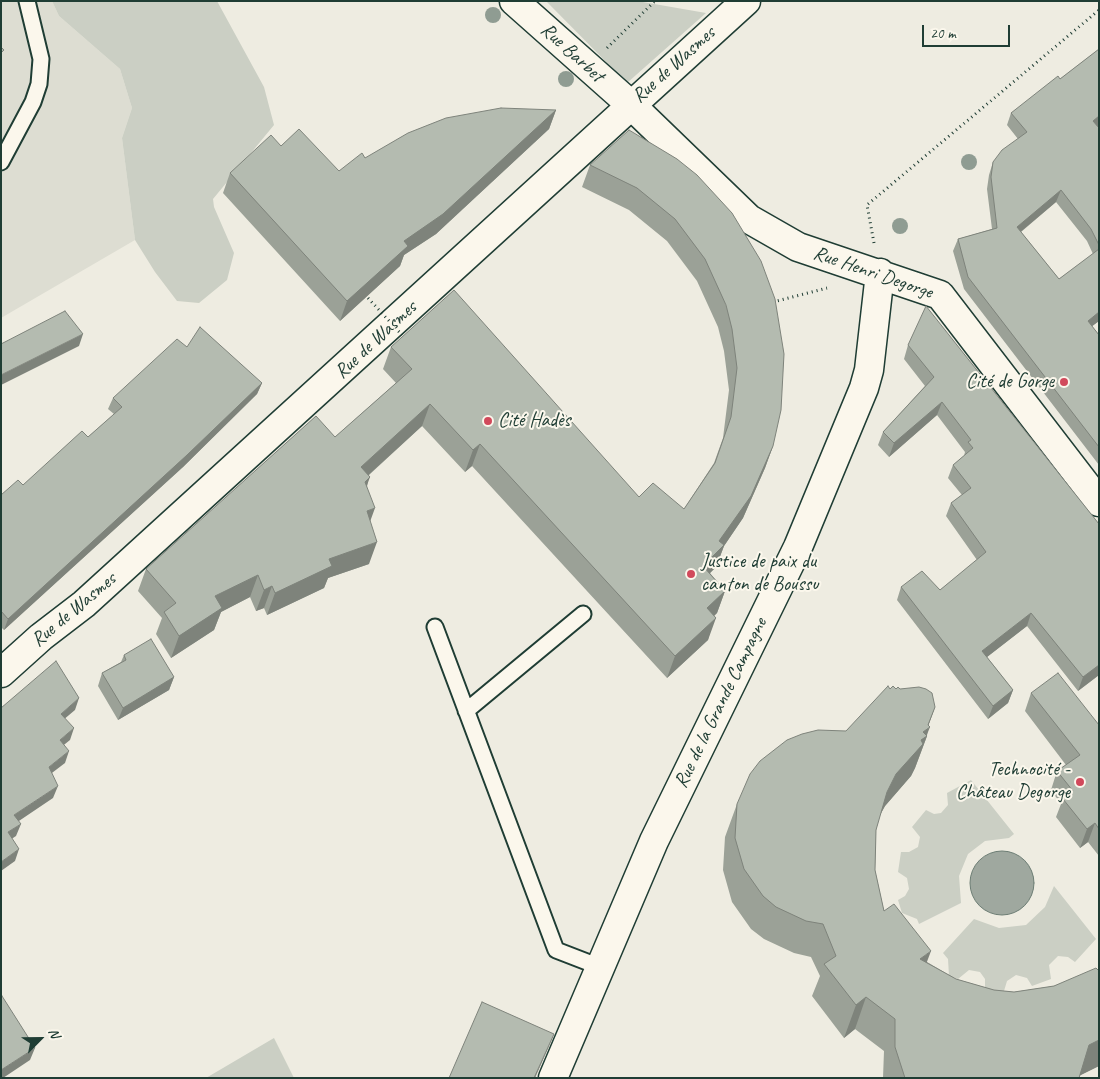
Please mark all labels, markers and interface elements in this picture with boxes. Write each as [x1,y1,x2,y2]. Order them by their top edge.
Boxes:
scale bar [925,15,1012,47]
street label: Rue Barbet [535,18,609,88]
street label: Rue de Wasmes [627,21,721,109]
text: 20 m [930,24,956,43]
street label: Rue Henri Degorge [810,241,936,305]
street label: Rue de Wasmes [330,296,422,384]
place label: Cité de Gorge [966,370,1054,394]
marker: Cité de Gorge [1058,376,1070,388]
place label: Cité Hadès [498,409,570,433]
marker: Cité Hadès [482,415,494,427]
place label: Justice de paix du canton de Boussu [701,550,818,597]
street label: Rue de Wasmes [27,568,121,652]
marker: Justice de paix du canton de Boussu [685,568,697,580]
street label: Rue de la Grande Campagne [669,614,773,792]
place label: Technocité - Château Degorge [956,758,1070,805]
marker: Technocité - Château Degorge [1074,776,1086,788]
north arrow [15,1014,65,1064]
text: N [45,1026,64,1040]

